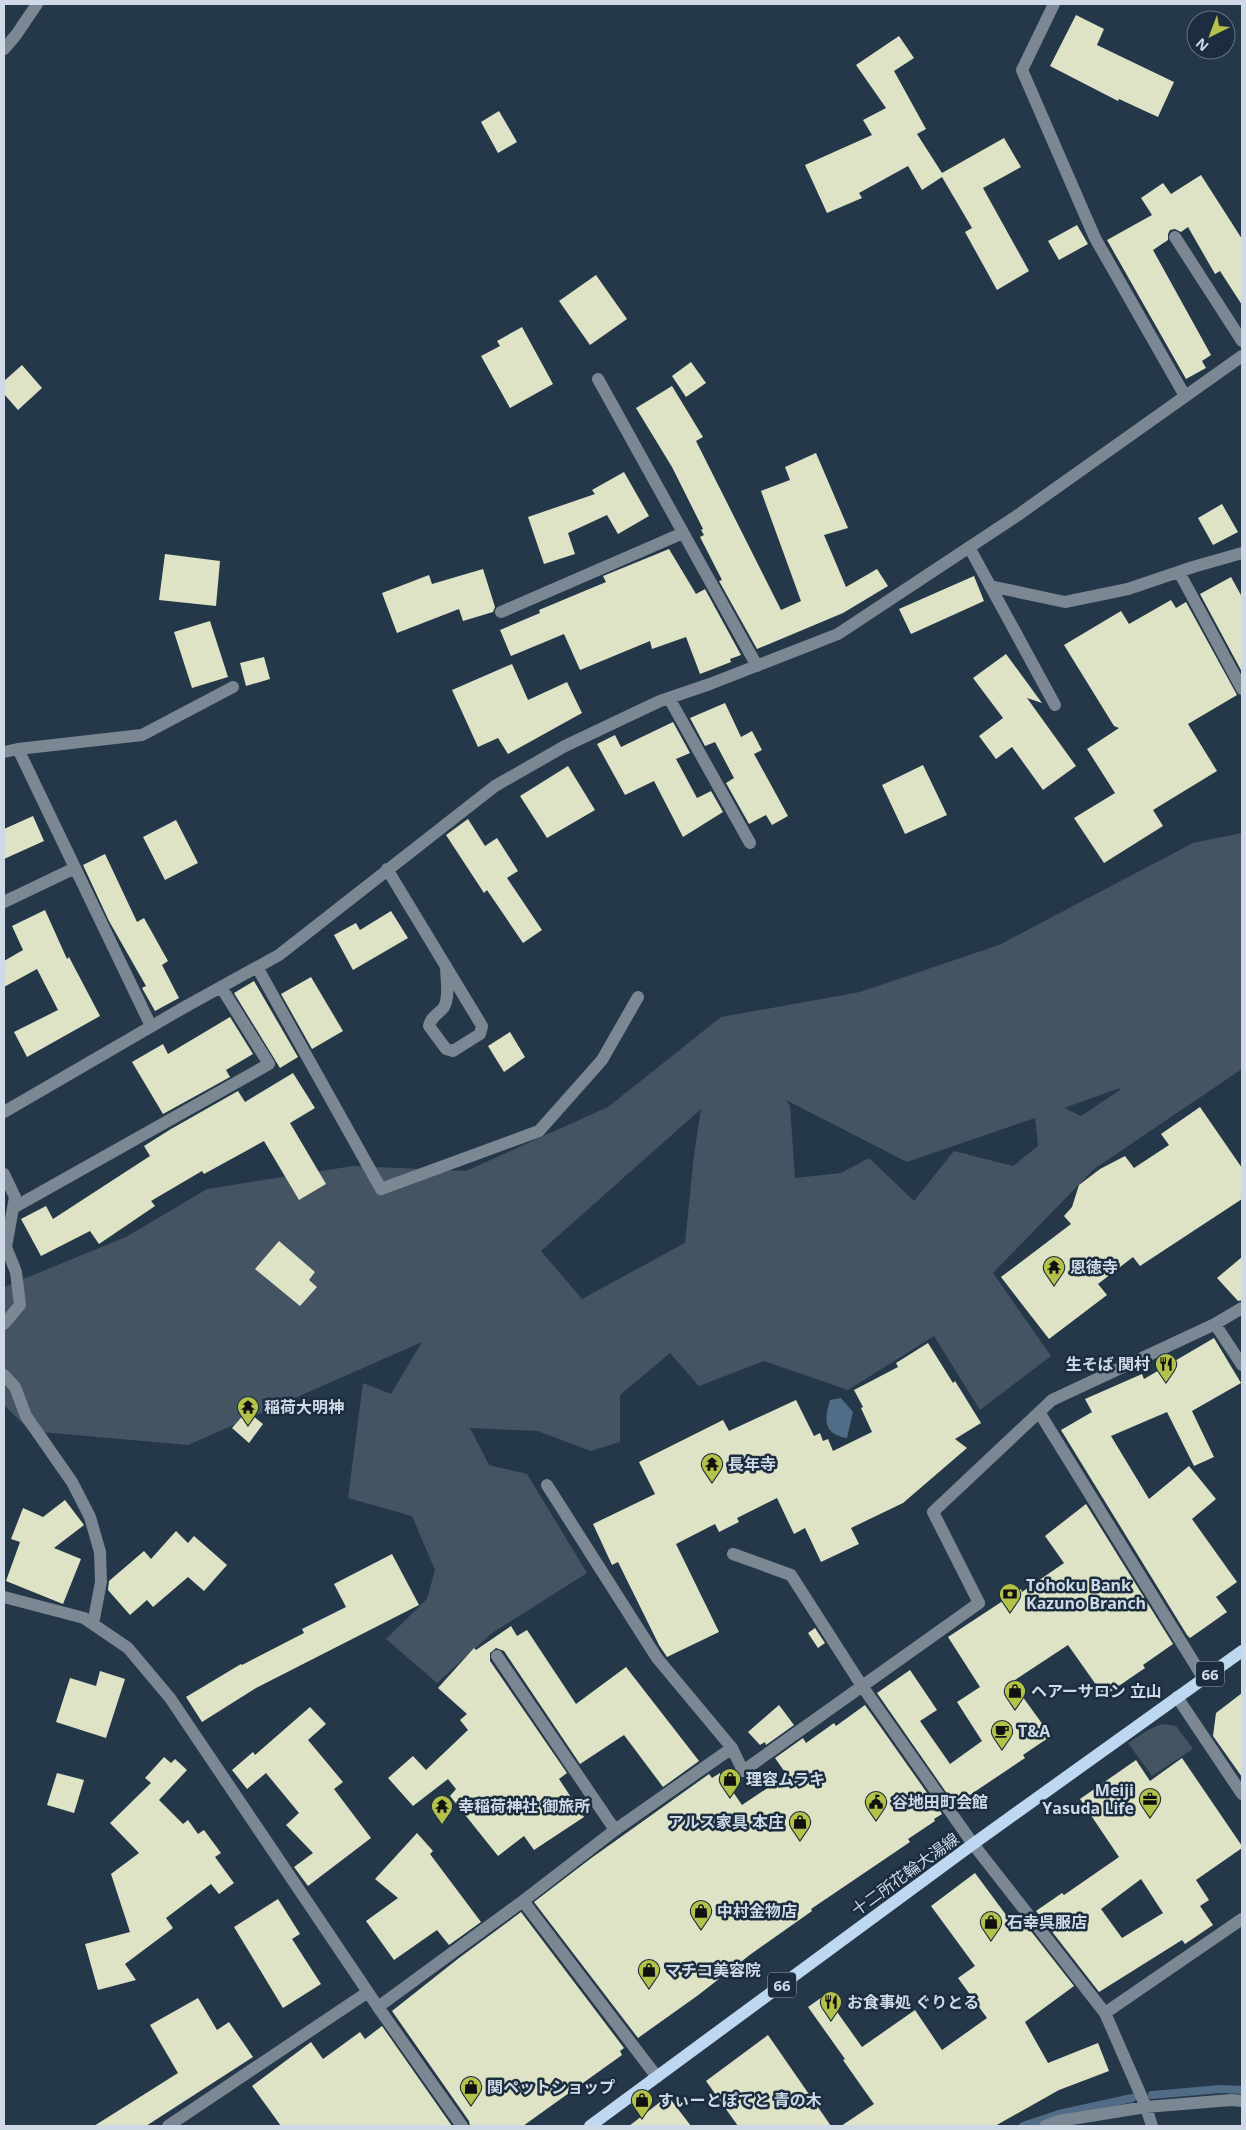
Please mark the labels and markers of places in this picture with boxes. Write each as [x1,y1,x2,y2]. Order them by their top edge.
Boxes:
temple icon: 恩徳寺 [1042,1255,1066,1286]
place label: 恩徳寺 [1070,1256,1118,1278]
restaurant icon: 生そば 関村 [1154,1352,1178,1383]
place label: 生そば 関村 [1066,1353,1150,1375]
temple icon: 稲荷大明神 [236,1395,260,1426]
place label: 稲荷大明神 [264,1396,344,1418]
temple icon: 長年寺 [700,1452,724,1483]
place label: 長年寺 [728,1453,776,1475]
place label: Tohoku Bank Kazuno Branch [1026,1574,1146,1614]
bank icon: Tohoku Bank Kazuno Branch [998,1582,1022,1613]
shop icon: ヘアーサロン 立山 [1003,1679,1027,1710]
place label: ヘアーサロン 立山 [1031,1680,1162,1702]
cafe icon: T&A [990,1719,1014,1750]
place label: T&A [1018,1720,1051,1742]
shop icon: 理容ムラキ [718,1767,742,1798]
place label: 理容ムラキ [746,1768,825,1790]
place label: Meiji Yasuda Life [1042,1779,1134,1819]
office icon: Meiji Yasuda Life [1138,1787,1162,1818]
public building icon: 谷地田町会館 [864,1790,888,1821]
place label: 谷地田町会館 [892,1791,988,1813]
temple icon: 幸稲荷神社 御旅所 [430,1794,454,1825]
place label: 幸稲荷神社 御旅所 [458,1795,590,1817]
shop icon: アルス家具 本庄 [788,1810,812,1841]
place label: アルス家具 本庄 [668,1811,784,1833]
shop icon: 中村金物店 [689,1899,713,1930]
place label: 中村金物店 [717,1900,797,1922]
shop icon: 石幸呉服店 [979,1910,1003,1941]
place label: 石幸呉服店 [1007,1911,1087,1933]
shop icon: マチコ美容院 [637,1958,661,1989]
place label: マチコ美容院 [665,1959,761,1981]
restaurant icon: お食事処 ぐりとる [819,1990,843,2021]
place label: お食事処 ぐりとる [847,1991,979,2013]
shop icon: 関ペットショップ [459,2075,483,2106]
place label: 関ペットショップ [487,2076,615,2098]
shop icon: すぃーとぽてと 青の木 [630,2088,654,2119]
place label: すぃーとぽてと 青の木 [658,2089,822,2111]

